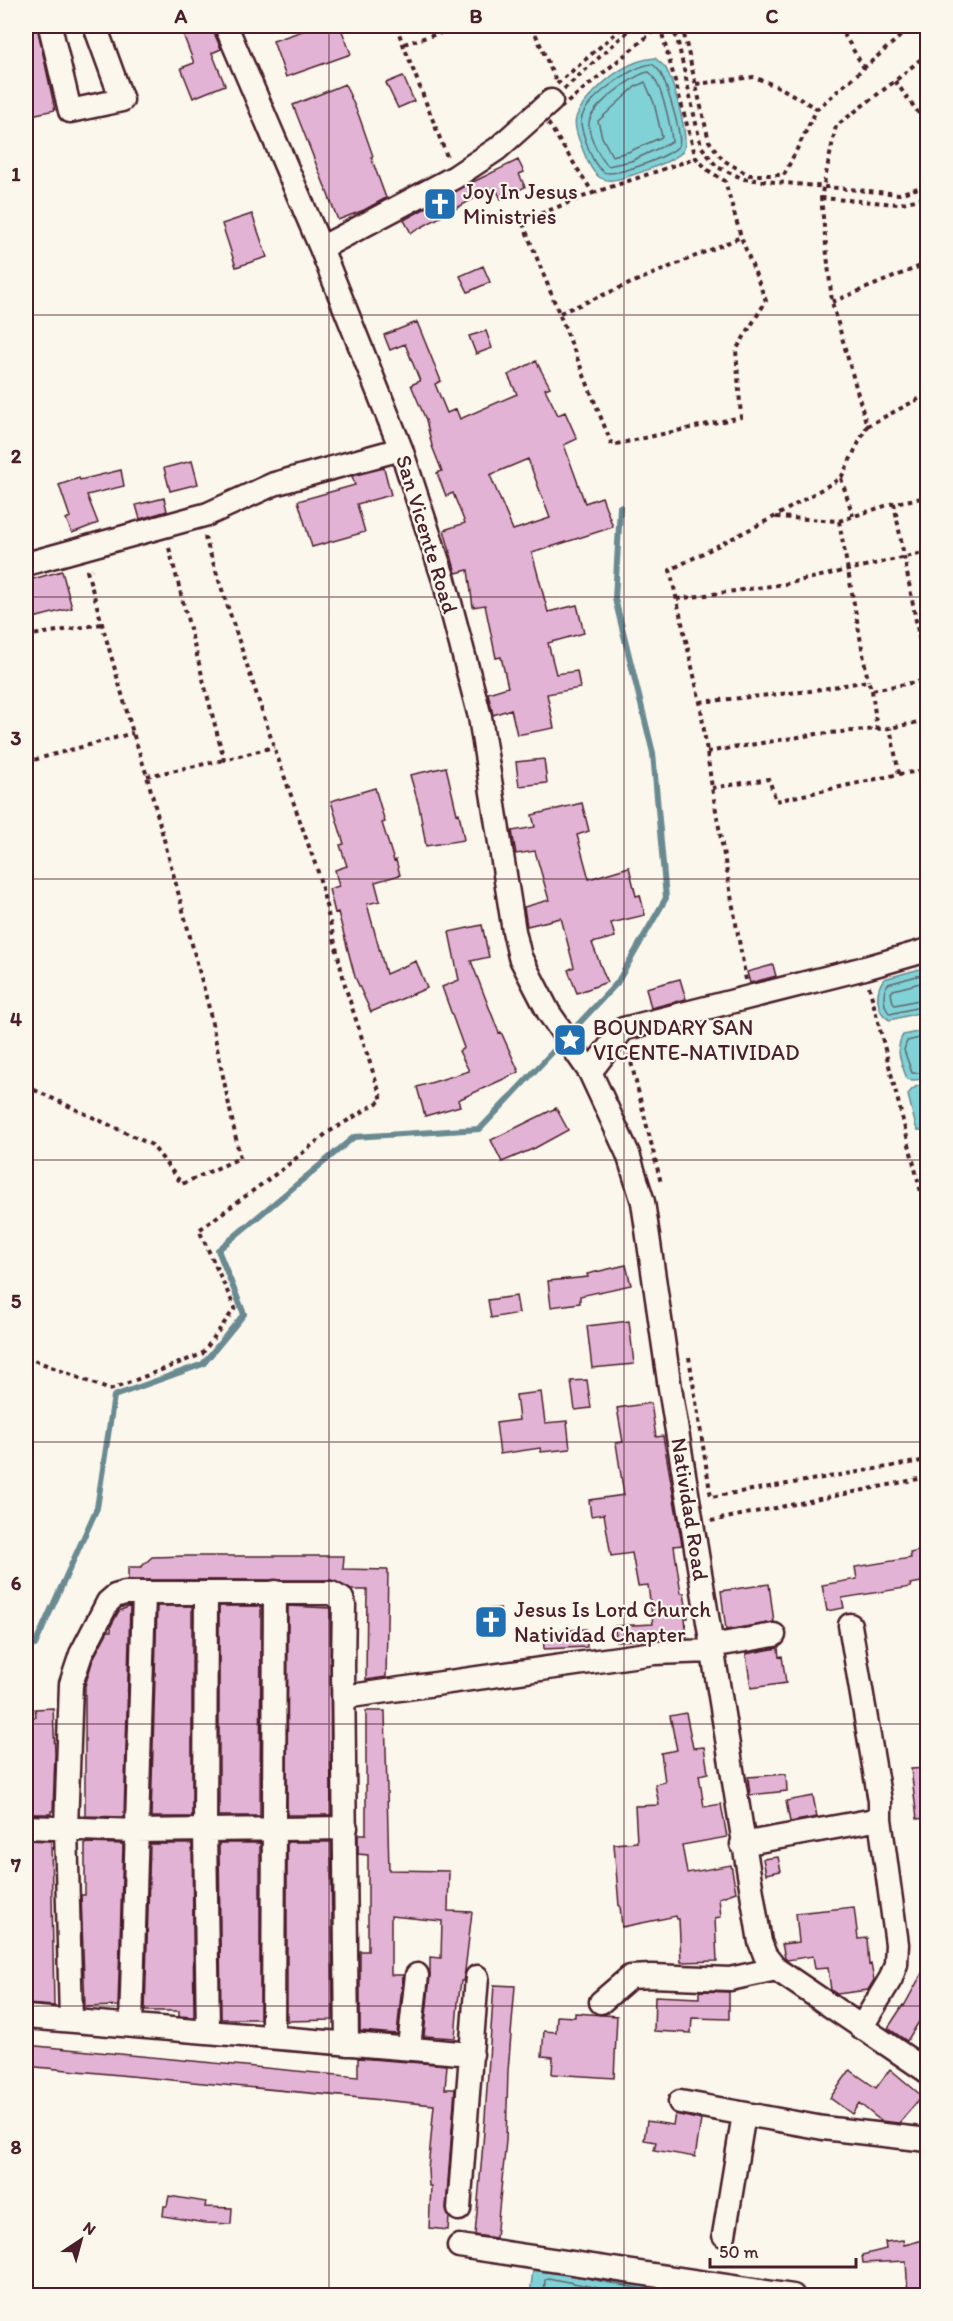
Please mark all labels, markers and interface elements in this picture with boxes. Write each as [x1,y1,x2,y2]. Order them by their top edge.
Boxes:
text: A [174,4,188,28]
text: B [470,4,483,28]
text: C [766,4,779,28]
text: 1 [11,162,21,186]
place label: Joy In Jesus Ministries [463,178,578,230]
church icon: Joy In Jesus Ministries [422,186,458,222]
text: 2 [11,444,22,468]
street label: San Vicente Road [390,452,464,617]
text: 3 [11,726,22,750]
text: 4 [10,1007,22,1031]
place label: BOUNDARY SAN VICENTE-NATIVIDAD [593,1014,800,1066]
place icon: BOUNDARY SAN VICENTE-NATIVIDAD [552,1022,588,1058]
text: 5 [11,1289,22,1313]
street label: Natividad Road [665,1436,715,1582]
text: 6 [11,1571,22,1595]
place label: Jesus Is Lord Church Natividad Chapter [514,1596,711,1648]
church icon: Jesus Is Lord Church Natividad Chapter [473,1604,509,1640]
text: 7 [10,1853,21,1877]
text: 8 [11,2135,22,2159]
north arrow [51,2210,111,2270]
text: N [80,2217,99,2239]
scale bar [710,2231,856,2269]
text: 50 m [719,2241,759,2263]

